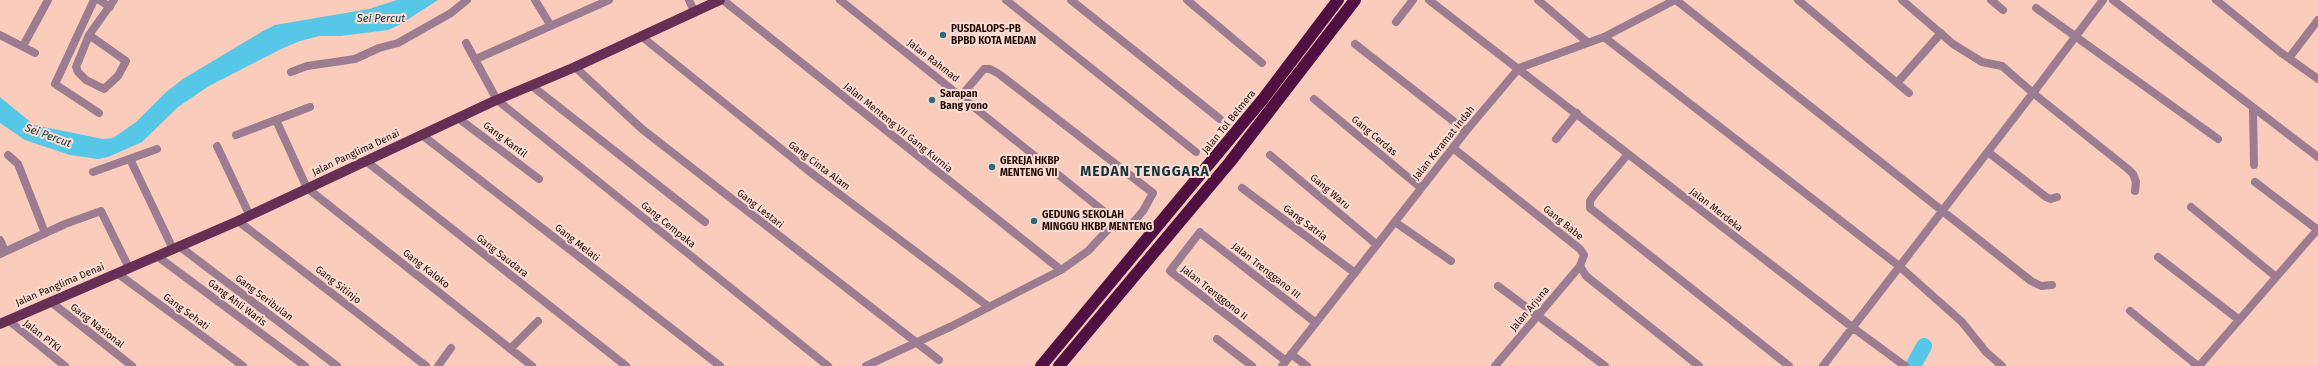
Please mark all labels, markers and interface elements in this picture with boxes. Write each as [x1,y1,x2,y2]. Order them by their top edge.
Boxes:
water label: Sei Percut [357,12,405,26]
place label: PUSDALOPS-PB BPBD KOTA MEDAN [951,23,1036,46]
marker: PUSDALOPS-PB BPBD KOTA MEDAN [938,30,948,40]
street label: Jalan Rahmad [905,37,961,85]
street label: Jalan Menteng VII Gang Kurnia [841,81,955,175]
place label: Sarapan Bang yono [940,88,988,112]
street label: Jalan Tol Belmera [1200,88,1258,156]
marker: Sarapan Bang yono [927,95,937,105]
street label: Jalan Keramat Indah [1410,104,1478,182]
street label: Gang Cerdas [1349,113,1399,159]
street label: Gang Kantil [481,120,529,160]
water label: Sei Percut [23,122,73,150]
street label: Jalan Panglima Denai [310,127,402,179]
street label: Gang Cinta Alam [786,139,852,193]
place label: GEREJA HKBP MENTENG VII [1000,155,1060,178]
marker: GEREJA HKBP MENTENG VII [987,162,997,172]
district label: MEDAN TENGGARA [1080,164,1210,180]
street label: Gang Waru [1308,172,1352,212]
street label: Jalan Merdeka [1687,186,1745,234]
street label: Gang Lestari [734,187,786,231]
street label: Gang Cempaka [638,199,698,251]
street label: Gang Satria [1281,203,1329,243]
street label: Gang Babe [1540,203,1586,243]
place label: GEDUNG SEKOLAH MINGGU HKBP MENTENG [1042,209,1152,232]
marker: GEDUNG SEKOLAH MINGGU HKBP MENTENG [1029,216,1039,226]
street label: Gang Melati [552,222,602,264]
street label: Gang Saudara [474,232,530,280]
street label: Jalan Trenggano III [1229,240,1303,302]
street label: Gang Kaloko [400,247,452,291]
street label: Jalan Panglima Denai [14,261,106,309]
street label: Gang Sitinjo [313,263,363,307]
street label: Jalan Trenggono II [1178,263,1250,323]
street label: Gang Seribulan [233,272,295,324]
street label: Gang Ahli Waris [205,277,269,329]
street label: Jalan Arjuna [1508,284,1552,334]
street label: Gang Sehati [161,291,211,333]
street label: Gang Nasional [68,301,126,351]
street label: Jalan PTKI [21,317,63,355]

